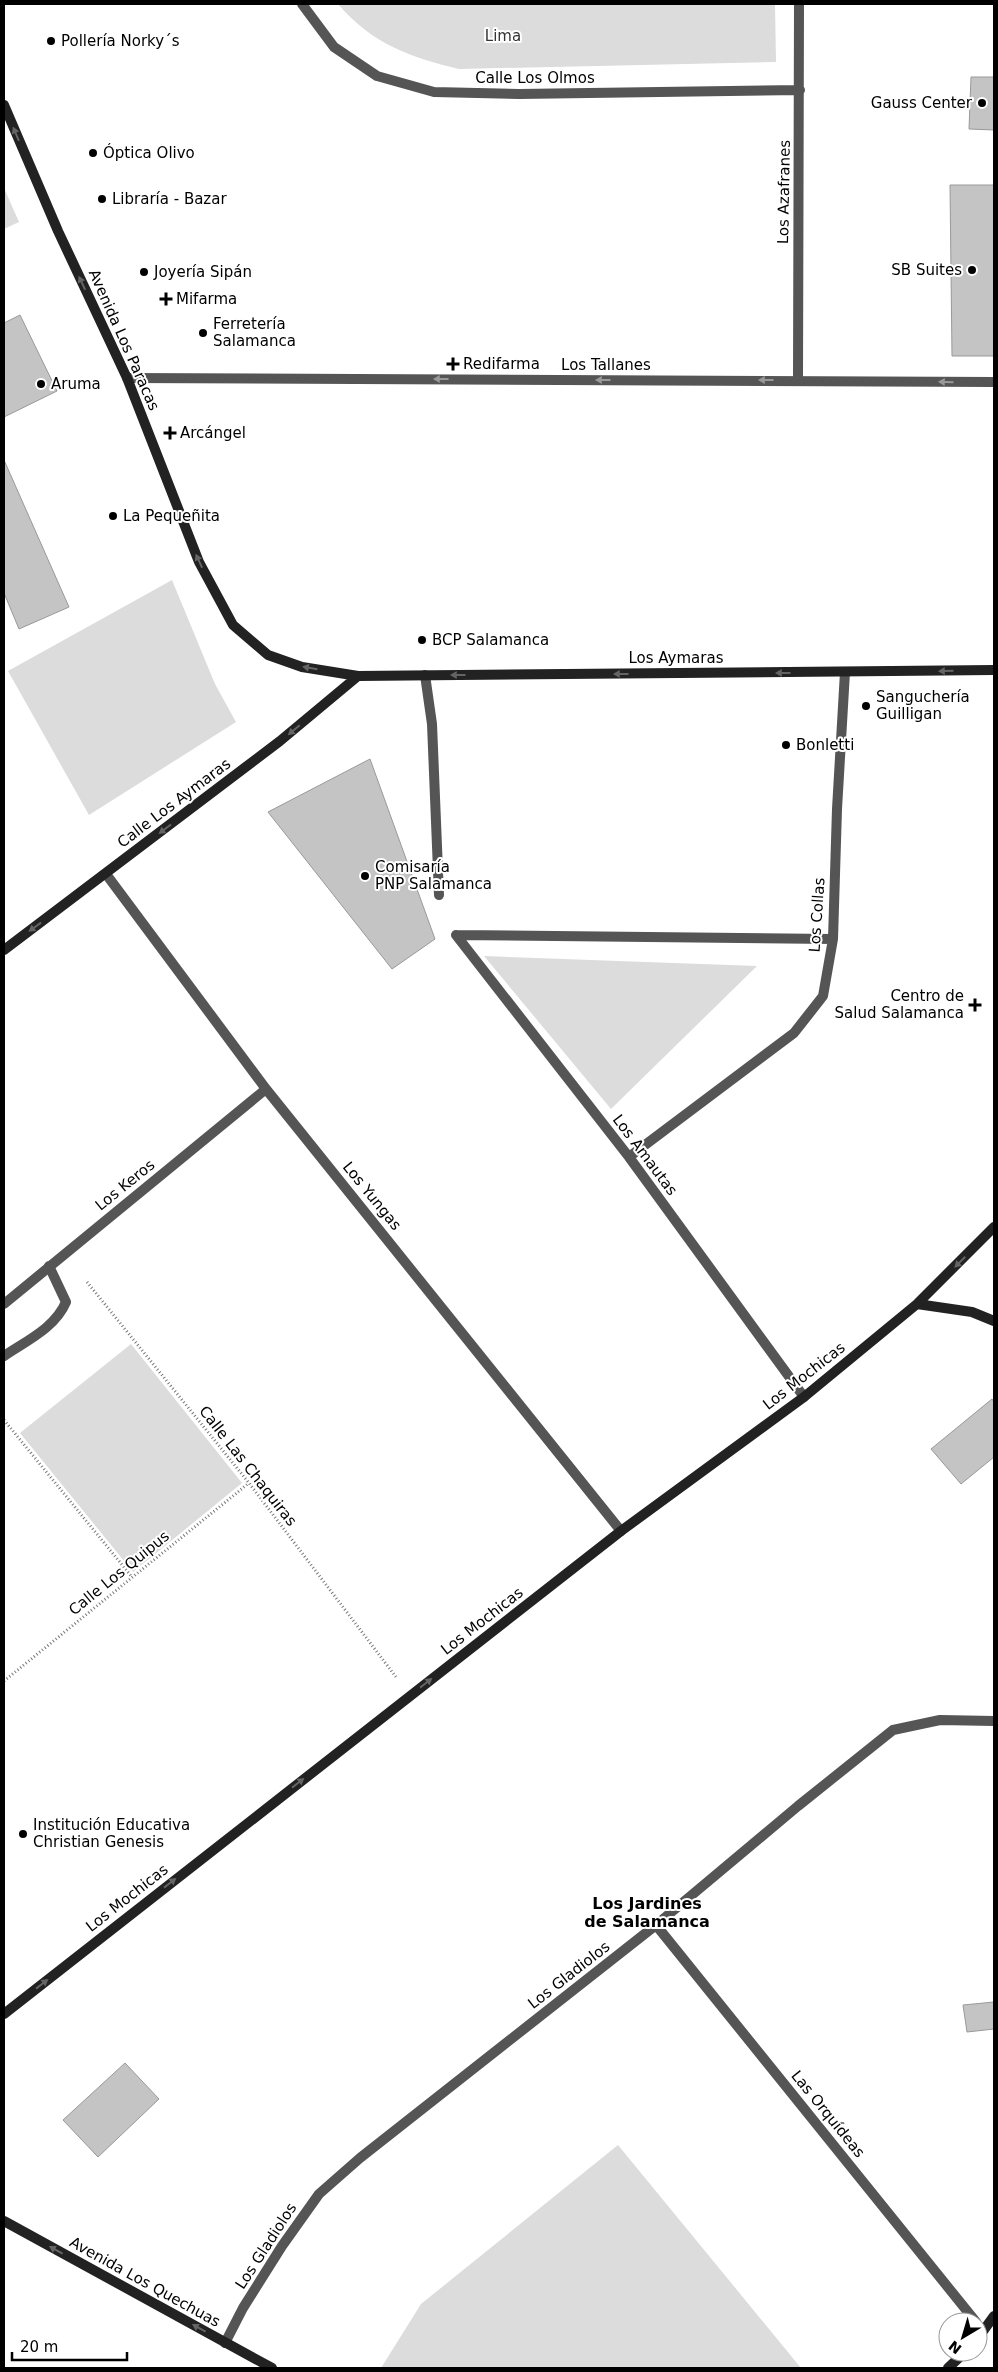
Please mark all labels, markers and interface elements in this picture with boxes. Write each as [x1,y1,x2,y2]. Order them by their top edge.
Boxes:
park label: Lima [485,27,521,45]
place label: Pollería Norky´s [61,32,180,50]
marker: Pollería Norky´s [45,35,57,47]
street label: Calle Los Olmos [475,69,595,87]
place label: Gauss Center [871,94,973,112]
marker: Gauss Center [976,97,988,109]
one-way arrow [12,127,20,141]
street label: Los Azafranes [774,139,794,244]
place label: Óptica Olivo [103,143,195,162]
marker: Óptica Olivo [87,147,99,159]
place label: Libraría - Bazar [112,190,227,208]
marker: Libraría - Bazar [96,193,108,205]
place label: SB Suites [891,261,962,279]
place label: Joyería Sipán [153,263,252,281]
marker: SB Suites [966,264,978,276]
marker: Joyería Sipán [138,266,150,278]
street label: Avenida Los Paracas [85,267,163,414]
one-way arrow [78,276,86,290]
place label: Mifarma [176,290,237,308]
marker: Mifarma [160,293,172,305]
place label: Ferretería Salamanca [213,315,296,350]
marker: Ferretería Salamanca [197,327,209,339]
place label: Redifarma [463,355,540,373]
street label: Los Tallanes [561,356,651,374]
marker: Redifarma [447,358,459,370]
place label: Aruma [51,375,101,393]
one-way arrow [432,375,448,383]
one-way arrow [595,376,611,384]
one-way arrow [757,376,773,384]
marker: Aruma [35,378,47,390]
one-way arrow [937,378,953,386]
place label: Arcángel [180,424,246,442]
marker: Arcángel [164,427,176,439]
place label: La Pequeñita [123,507,220,525]
marker: La Pequeñita [107,510,119,522]
one-way arrow [195,554,204,569]
place label: BCP Salamanca [432,631,549,649]
marker: BCP Salamanca [416,634,428,646]
street label: Los Aymaras [629,649,724,667]
one-way arrow [302,664,318,672]
one-way arrow [937,667,953,675]
one-way arrow [775,669,791,677]
one-way arrow [612,670,628,678]
one-way arrow [450,671,466,679]
place label: Sanguchería Guilligan [876,688,970,723]
marker: Sanguchería Guilligan [860,700,872,712]
one-way arrow [288,724,300,735]
place label: Bonletti [796,736,854,754]
marker: Bonletti [780,739,792,751]
street label: Calle Los Aymaras [114,754,234,851]
one-way arrow [158,824,172,834]
place label: Comisaría PNP Salamanca [375,858,492,893]
marker: Comisaría PNP Salamanca [359,870,371,882]
street label: Los Collas [805,877,829,953]
one-way arrow [29,921,42,932]
place label: Centro de Salud Salamanca [835,987,964,1022]
marker: Centro de Salud Salamanca [968,998,982,1012]
street label: Los Amautas [609,1111,681,1199]
street label: Los Keros [92,1156,158,1214]
street label: Los Yungas [339,1158,405,1234]
one-way arrow [954,1256,966,1268]
street label: Los Mochicas [759,1338,849,1414]
street label: Calle Las Chaquiras [195,1402,301,1530]
street label: Calle Los Quipus [65,1527,173,1619]
street label: Los Mochicas [437,1583,527,1659]
one-way arrow [419,1678,432,1689]
one-way arrow [291,1778,304,1789]
place label: Institución Educativa Christian Genesis [33,1816,190,1851]
marker: Institución Educativa Christian Genesis [17,1828,29,1840]
street label: Los Mochicas [82,1860,172,1936]
one-way arrow [163,1878,176,1889]
district label: Los Jardines de Salamanca [584,1894,710,1931]
street label: Los Gladiolos [525,1937,614,2013]
one-way arrow [35,1978,48,1989]
street label: Las Orquídeas [787,2067,869,2161]
street label: Los Gladiolos [232,2199,301,2292]
street label: Avenida Los Quechuas [67,2233,224,2331]
one-way arrow [49,2246,64,2254]
north arrow [938,2312,988,2362]
one-way arrow [191,2324,206,2332]
scale bar [12,2330,128,2362]
text: N [945,2337,965,2357]
text: 20 m [20,2338,58,2356]

